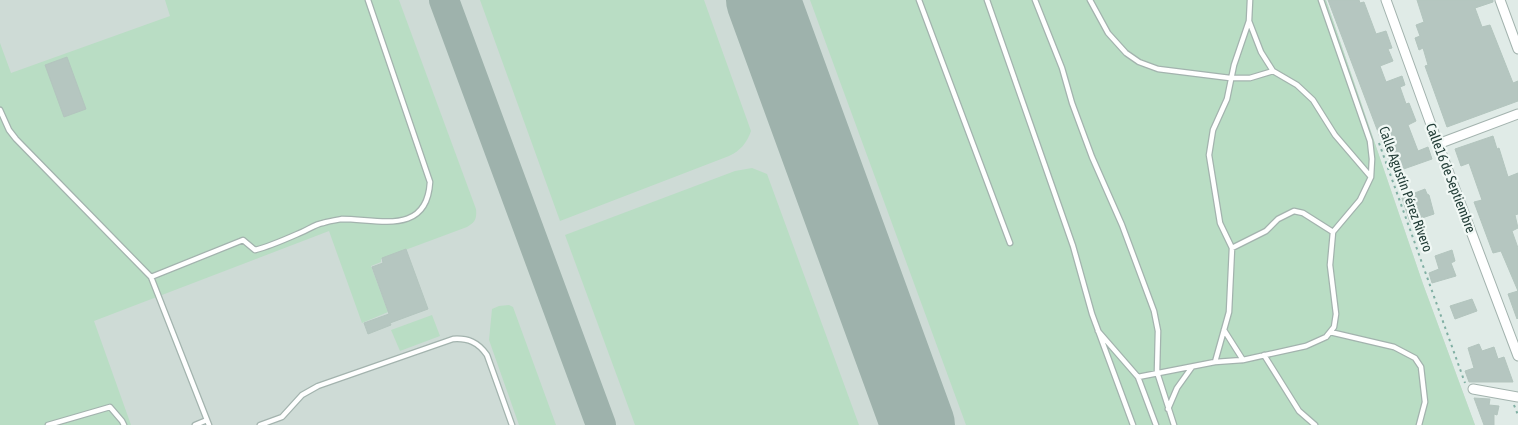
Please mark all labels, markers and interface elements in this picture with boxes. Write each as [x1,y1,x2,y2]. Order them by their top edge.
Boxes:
street label: Calle16 de Septiembre [1423,121,1479,235]
street label: Calle Agustín Pérez Rivero [1376,124,1436,254]

